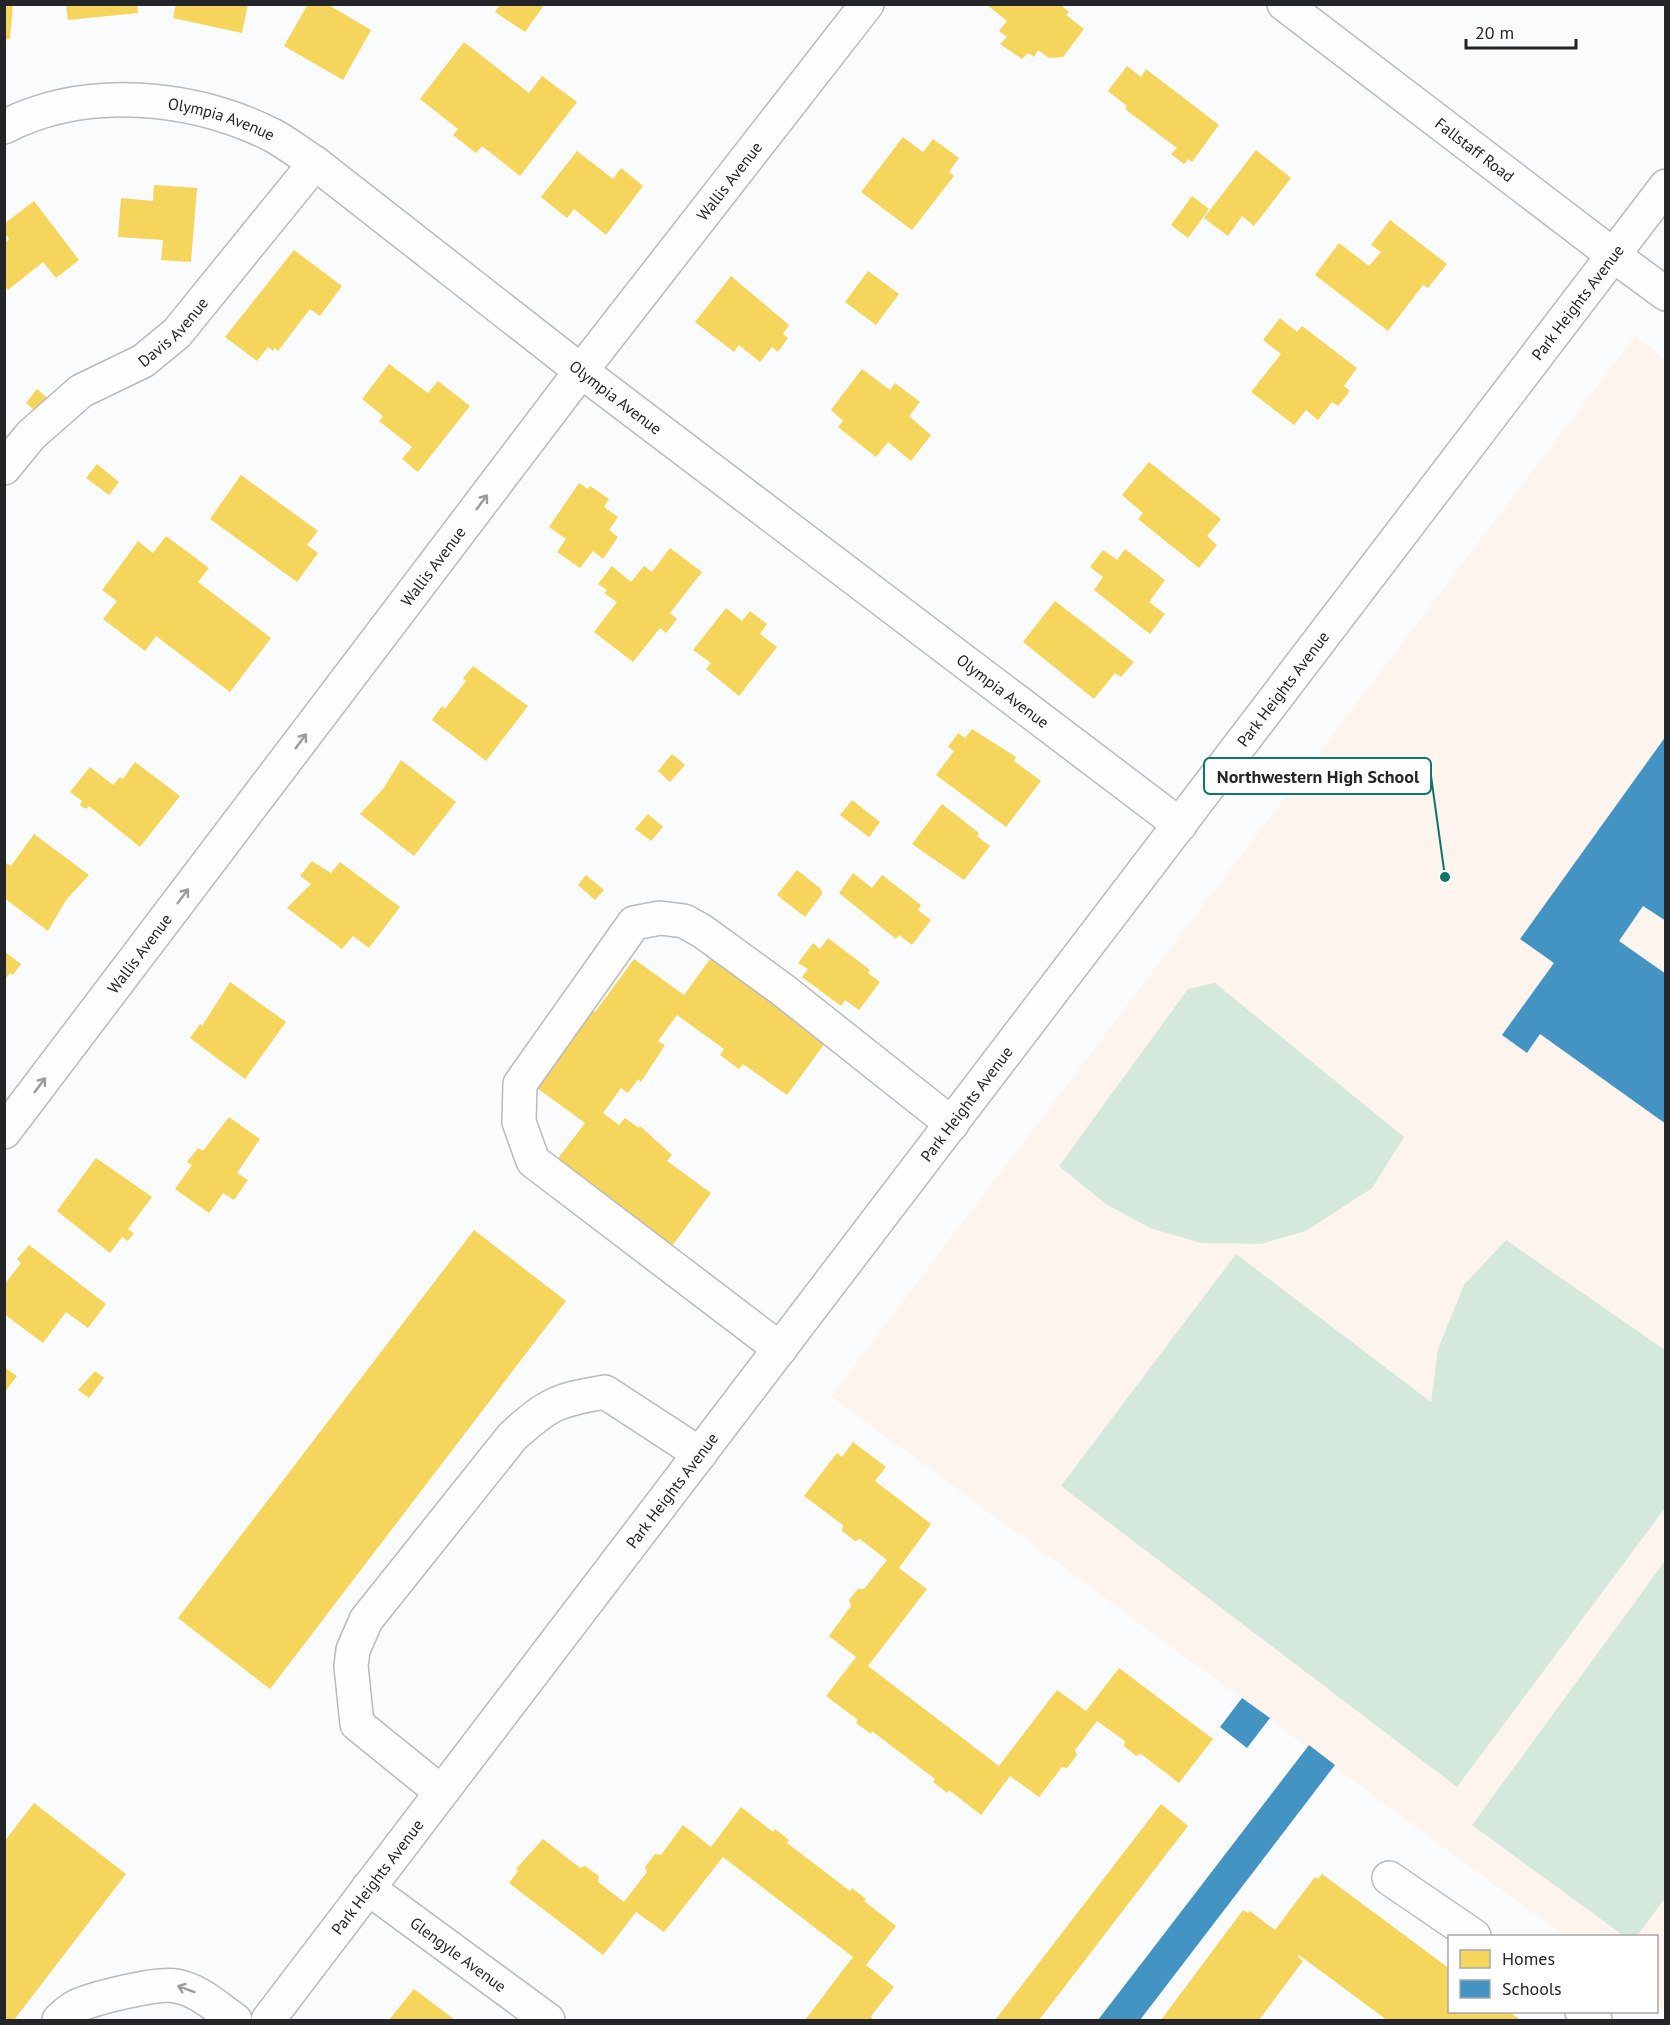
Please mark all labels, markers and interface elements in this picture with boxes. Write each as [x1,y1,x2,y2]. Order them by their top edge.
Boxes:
scale bar [1466,12,1576,50]
text: 20 m [1475,21,1514,44]
street label: Olympia Avenue [167,93,278,145]
street label: Fallstaff Road [1431,113,1518,186]
street label: Wallis Avenue [692,137,766,224]
street label: Park Heights Avenue [1527,241,1628,364]
street label: Davis Avenue [134,293,212,371]
street label: Olympia Avenue [565,356,666,439]
one-way arrow [476,494,489,510]
street label: Wallis Avenue [396,522,470,610]
street label: Park Heights Avenue [1232,627,1333,750]
street label: Olympia Avenue [953,649,1053,732]
one-way arrow [295,733,307,749]
callout: Northwestern High School [1204,758,1431,794]
text: Northwestern High School [1217,765,1420,788]
one-way arrow [177,889,189,905]
street label: Wallis Avenue [103,910,176,997]
street label: Park Heights Avenue [916,1042,1017,1165]
one-way arrow [33,1077,46,1093]
street label: Park Heights Avenue [621,1429,722,1552]
street label: Park Heights Avenue [327,1815,427,1938]
street label: Glengyle Avenue [406,1912,510,1996]
legend [1448,1935,1658,2013]
text: Homes [1502,1947,1555,1970]
text: Schools [1502,1977,1562,2000]
one-way arrow [177,1983,196,1994]

